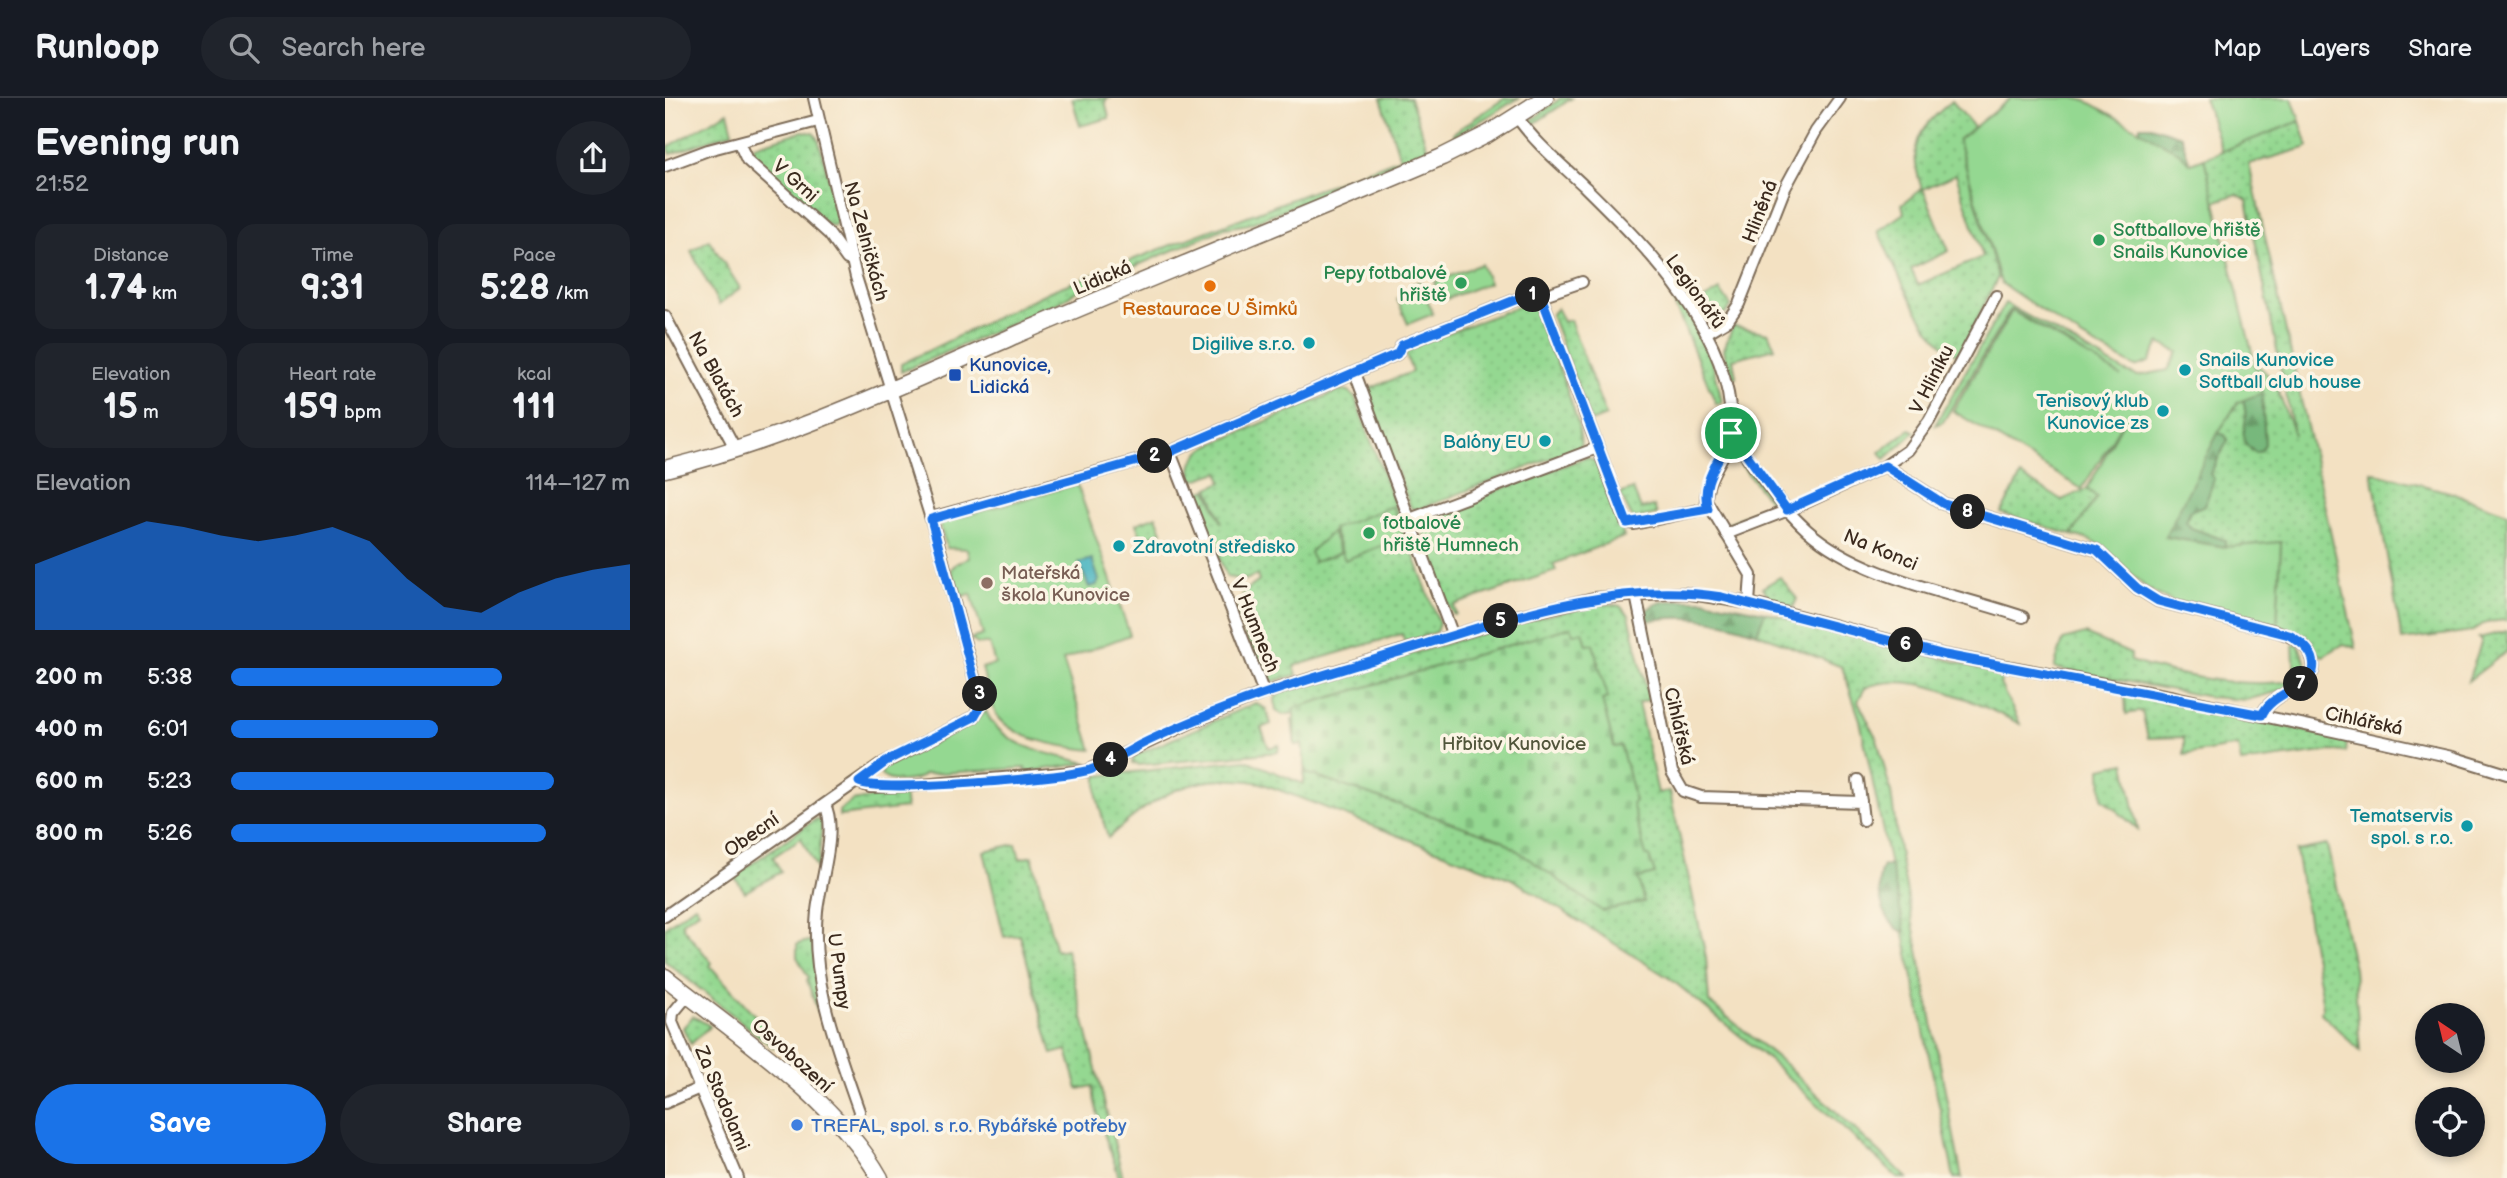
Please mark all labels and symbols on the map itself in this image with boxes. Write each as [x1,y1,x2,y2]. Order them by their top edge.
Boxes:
street label: V Grni [768,155,822,207]
street label: Hliněná [1738,177,1783,246]
street label: Na Zelničkách [839,179,893,304]
place label: Softballove hřiště Snails Kunovice [2113,219,2261,264]
marker: Softballove hřiště Snails Kunovice [2091,232,2107,248]
street label: Legionářů [1660,250,1729,334]
street label: Lidická [1070,256,1135,301]
place label: Pepy fotbalové hřiště [1323,262,1447,307]
marker: Pepy fotbalové hřiště [1453,275,1469,291]
marker: Restaurace U Šimků [1202,278,1218,294]
pin: 1 [1515,278,1551,312]
place label: Restaurace U Šimků [1122,298,1298,321]
street label: Na Blatách [683,328,749,422]
place label: Digilive s.r.o. [1192,333,1295,356]
marker: Digilive s.r.o. [1301,335,1317,351]
street label: V Hliníku [1905,341,1959,418]
place label: Snails Kunovice Softball club house [2199,349,2361,394]
place label: Kunovice, Lidická [969,354,1051,399]
marker: Snails Kunovice Softball club house [2177,362,2193,378]
marker: Kunovice, Lidická [947,367,963,383]
place label: Tenisový klub Kunovice zs [2036,390,2149,435]
pin [1701,403,1761,463]
marker: Tenisový klub Kunovice zs [2155,403,2171,419]
place label: Balóny EU [1443,431,1531,454]
marker: Balóny EU [1537,433,1553,449]
pin: 2 [1137,438,1173,474]
pin: 8 [1951,494,1985,530]
place label: fotbalové hřiště Humnech [1383,512,1519,557]
marker: fotbalové hřiště Humnech [1361,525,1377,541]
street label: Na Konci [1840,525,1921,576]
place label: Zdravotní středisko [1132,536,1296,559]
marker: Zdravotní středisko [1111,538,1127,554]
place label: Mateřská škola Kunovice [1001,562,1130,607]
marker: Mateřská škola Kunovice [979,575,995,591]
street label: V Humnech [1225,575,1284,676]
pin: 5 [1483,603,1519,638]
pin: 6 [1889,628,1923,662]
pin: 7 [2283,666,2319,702]
pin: 3 [963,676,997,712]
street label: Cihlářská [1658,685,1699,767]
street label: Cihlářská [2323,702,2405,741]
park label: Hřbitov Kunovice [1442,733,1586,756]
pin: 4 [1093,742,1129,778]
place label: Tematservis spol. s r.o. [2350,805,2453,850]
street label: Obecní [720,808,784,862]
marker: Tematservis spol. s r.o. [2459,818,2475,834]
street label: U Pumpy [822,932,855,1011]
north arrow [2415,1003,2485,1073]
street label: Osvobození [747,1014,837,1099]
street label: Za Stodolami [689,1042,754,1154]
place label: TREFAL, spol. s r.o. Rybářské potřeby [811,1115,1127,1138]
marker: TREFAL, spol. s r.o. Rybářské potřeby [789,1117,805,1133]

